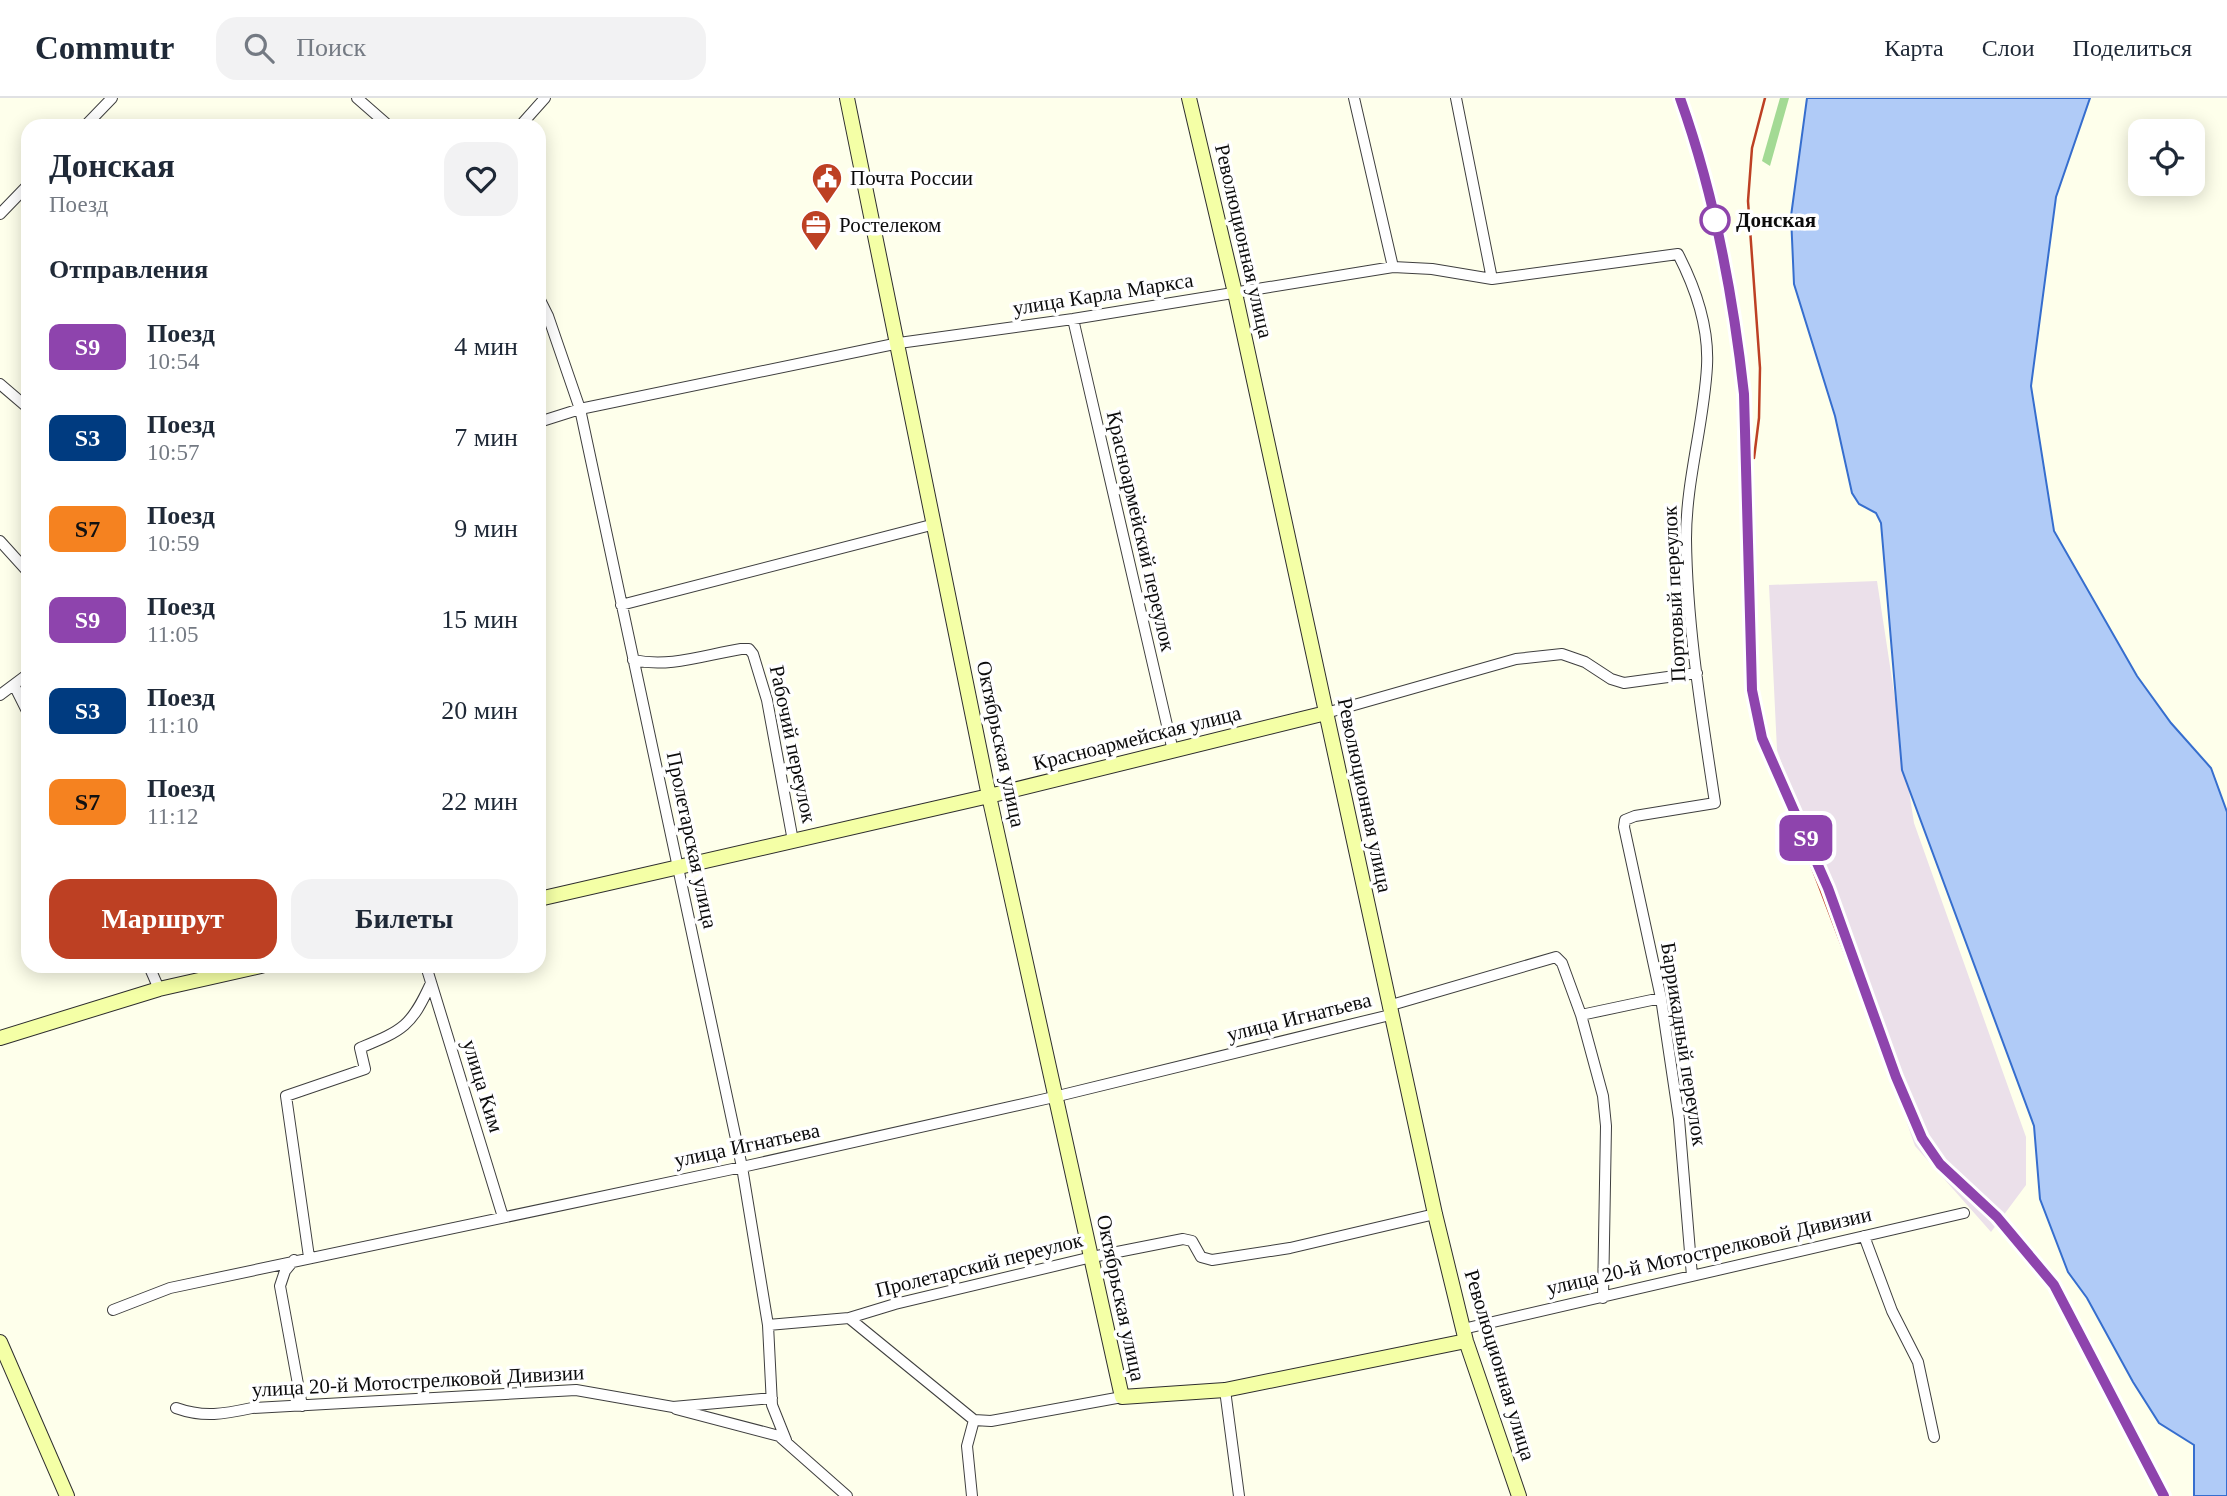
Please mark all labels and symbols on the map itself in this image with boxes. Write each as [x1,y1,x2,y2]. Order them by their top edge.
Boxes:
street label: Революционная улица [1210,142,1278,341]
public building icon: Почта России [810,161,844,205]
place label: Почта России [850,166,973,190]
marker: Донская [1700,205,1730,235]
office icon: Ростелеком [799,208,833,252]
place label: Донская [1736,208,1816,232]
place label: Ростелеком [839,213,941,237]
street label: улица Карла Маркса [1011,268,1196,320]
street label: Красноармейский переулок [1102,408,1181,654]
street label: Портовый переулок [1657,504,1691,683]
street label: Октябрьская улица [972,659,1031,830]
street label: Рабочий переулок [765,663,822,826]
street label: Революционная улица [1333,695,1398,895]
street label: Красноармейская улица [1031,700,1244,775]
street label: Пролетарская улица [662,749,723,931]
line badge: S9 [1774,815,1838,861]
street label: Баррикадный переулок [1656,940,1712,1148]
street label: улица Игнатьева [1224,987,1374,1047]
street label: улица Ким [458,1037,508,1135]
street label: улица Игнатьева [672,1118,823,1172]
street label: улица 20-й Мотострелковой Дивизии [1544,1202,1874,1300]
street label: Октябрьская улица [1092,1213,1151,1384]
street label: Пролетарский переулок [873,1227,1086,1302]
street label: Революционная улица [1460,1267,1541,1464]
street label: улица 20-й Мотострелковой Дивизии [251,1360,585,1402]

